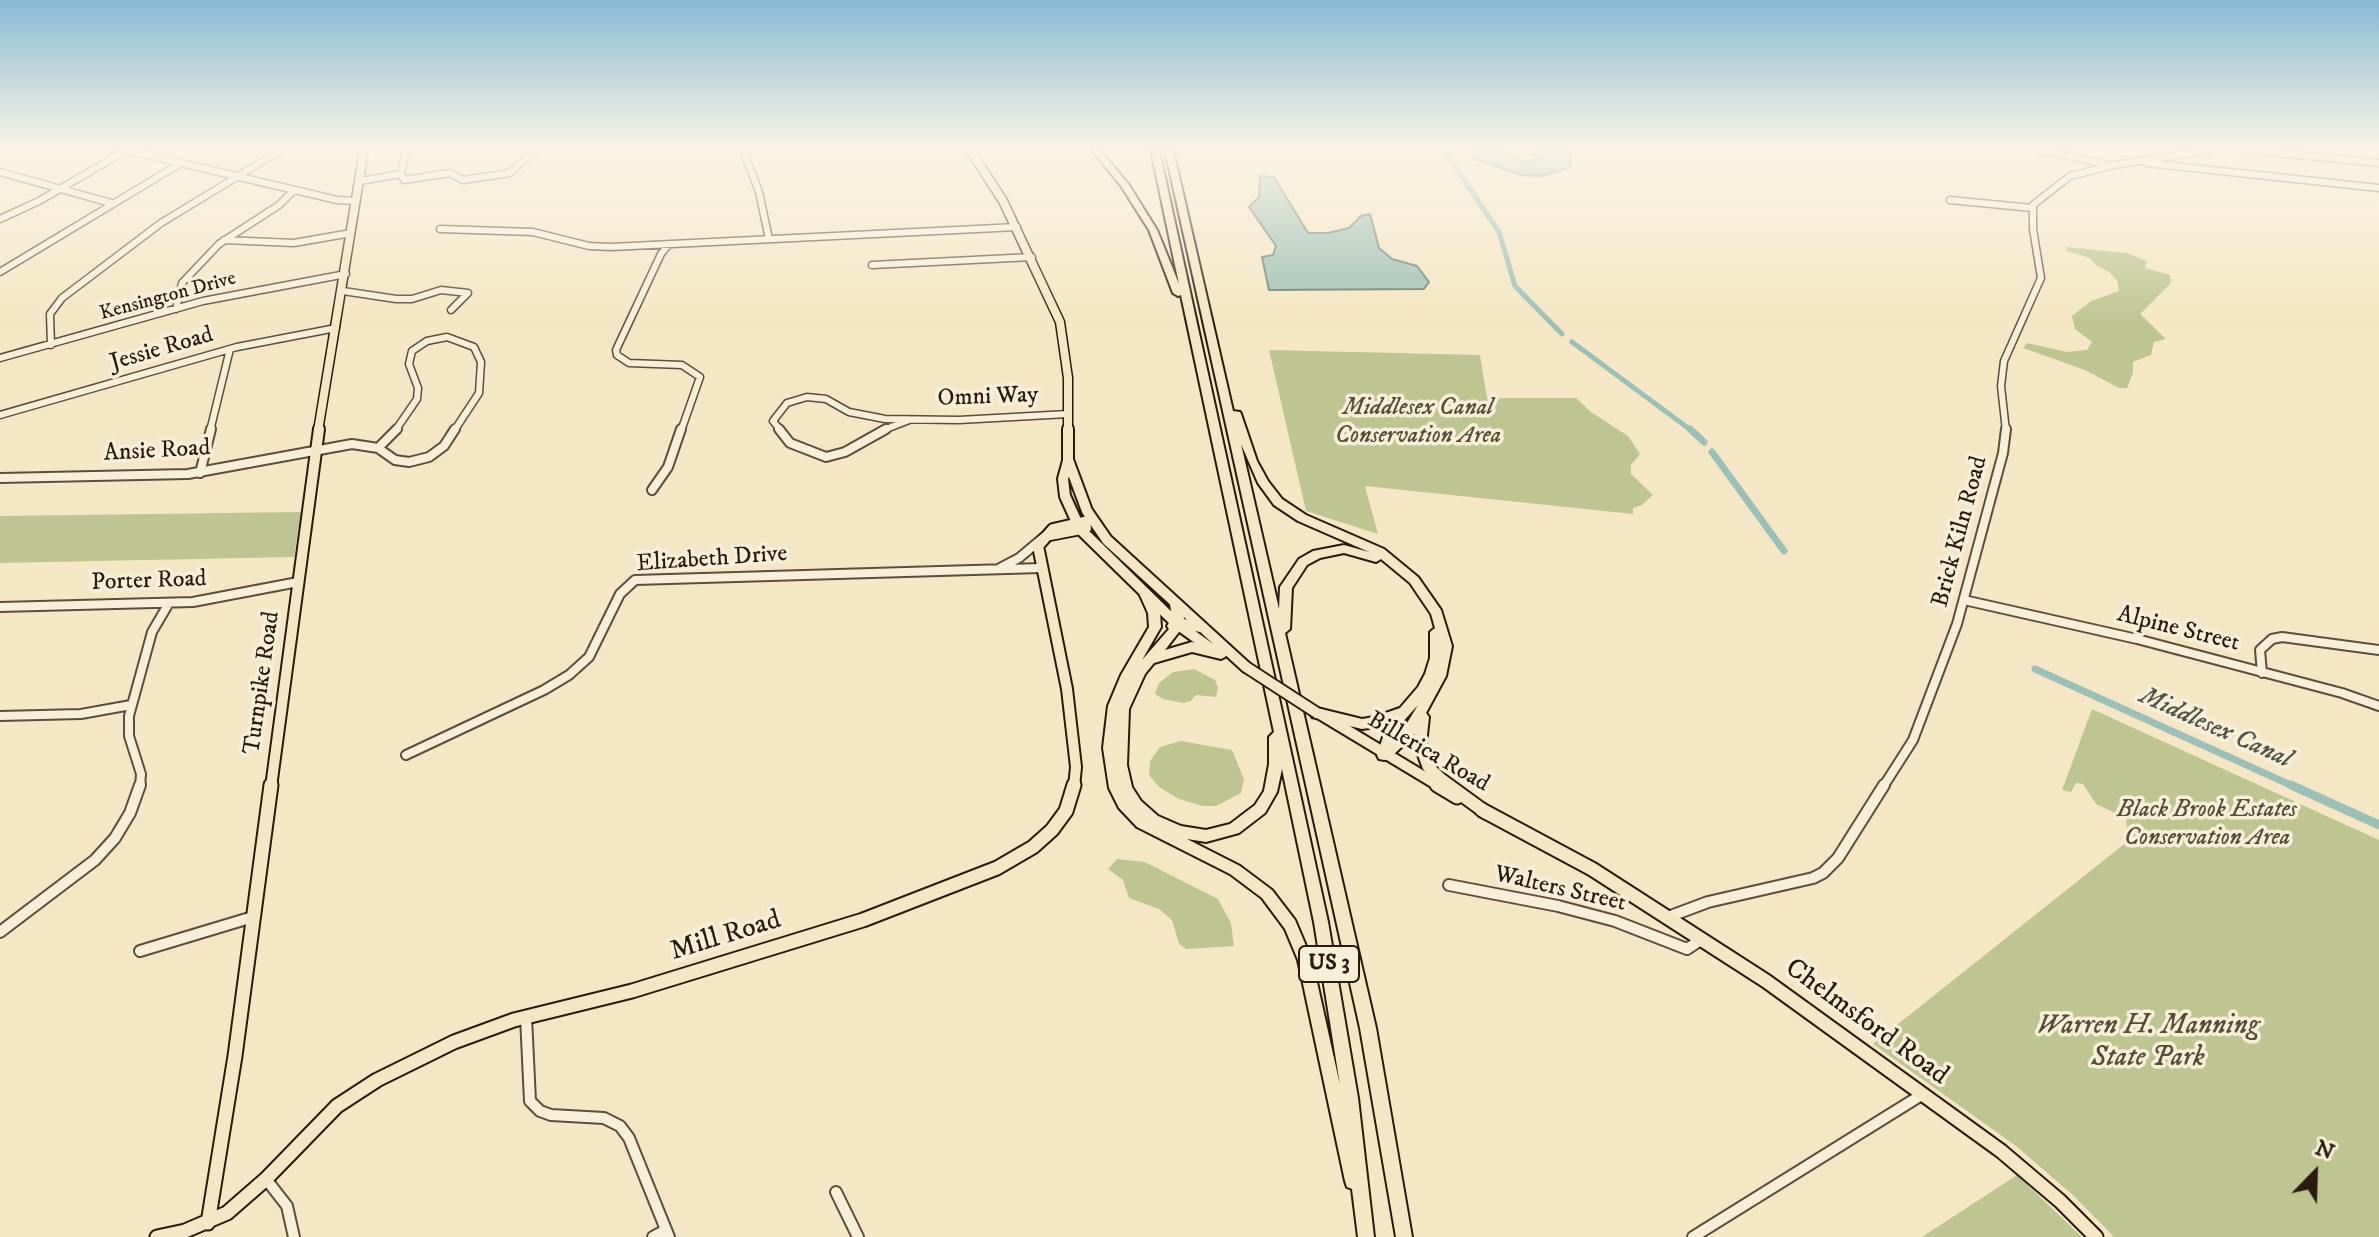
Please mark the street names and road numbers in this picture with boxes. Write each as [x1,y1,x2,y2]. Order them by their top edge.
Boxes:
street label: Kensington Drive [97,267,239,327]
street label: Jessie Road [107,322,217,378]
street label: Omni Way [937,382,1039,414]
street label: Ansie Road [103,435,211,469]
street label: Brick Kiln Road [1927,453,1995,611]
street label: Elizabeth Drive [636,540,788,580]
street label: Porter Road [91,566,207,598]
street label: Alpine Street [2114,601,2242,659]
street label: Turnpike Road [239,610,287,756]
street label: Billerica Road [1362,707,1494,799]
street label: Walters Street [1491,861,1629,919]
street label: Mill Road [667,904,785,970]
road number: US 3 [1299,946,1359,982]
street label: Chelmsford Road [1778,952,1954,1094]

